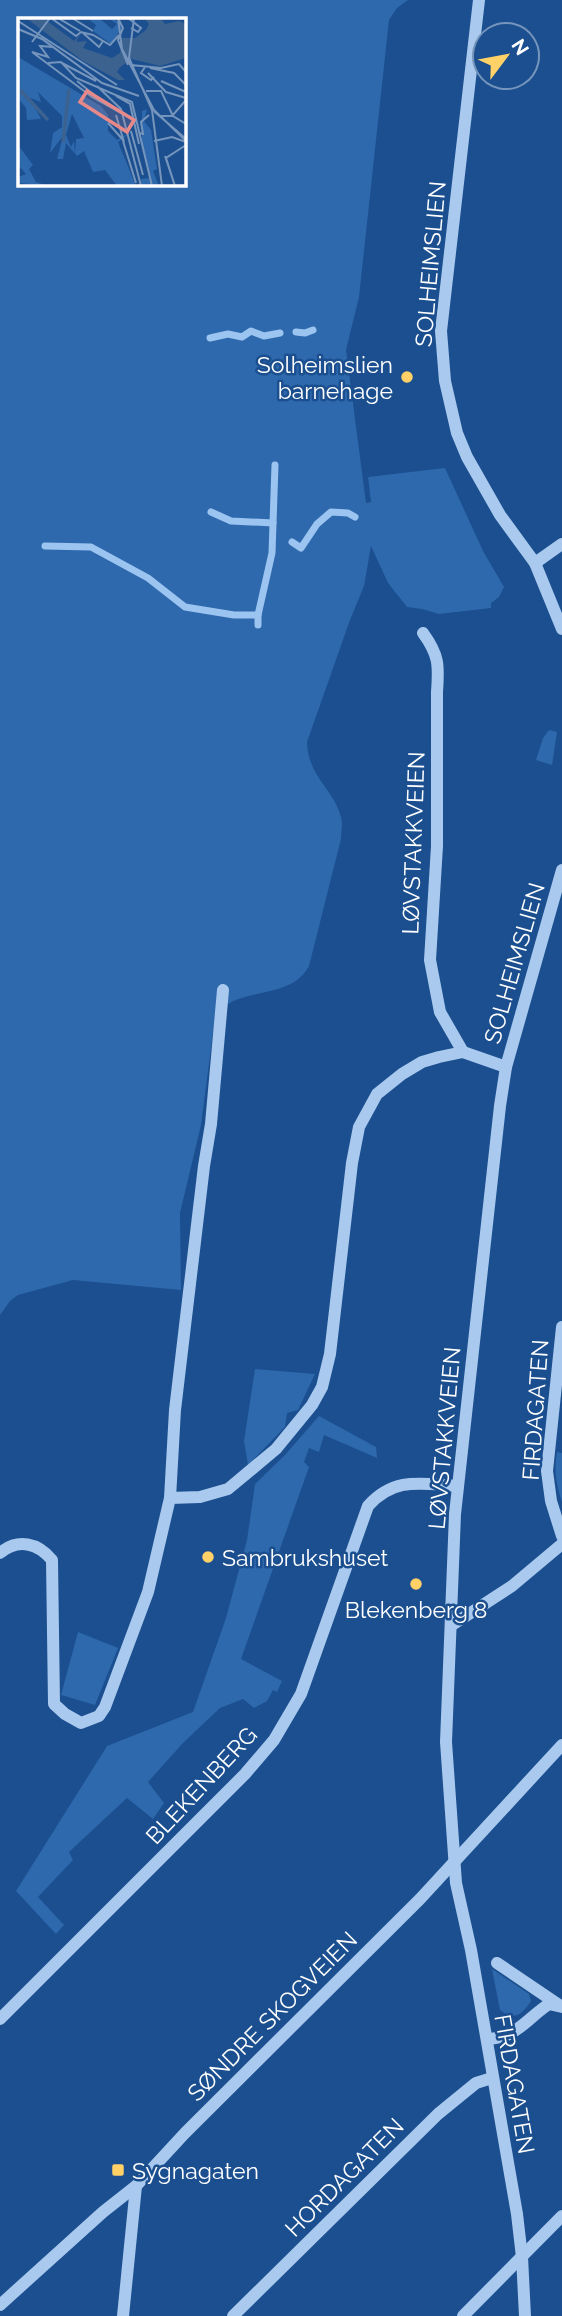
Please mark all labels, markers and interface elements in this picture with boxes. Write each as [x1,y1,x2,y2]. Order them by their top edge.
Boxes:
inset map [18,18,186,186]
north arrow [471,21,541,91]
text: N [507,35,534,59]
street label: SOLHEIMSLIEN [409,180,451,348]
place label: Solheimslien barnehage [257,351,393,404]
marker: Solheimslien barnehage [399,369,415,385]
street label: LØVSTAKKVEIEN [396,751,430,935]
street label: SOLHEIMSLIEN [478,879,550,1047]
street label: FIRDAGATEN [517,1339,553,1481]
street label: LØVSTAKKVEIEN [423,1346,465,1530]
place label: Sambrukshuset [222,1544,388,1571]
marker: Sambrukshuset [200,1549,216,1565]
marker: Blekenberg 8 [408,1576,424,1592]
place label: Blekenberg 8 [345,1596,487,1623]
street label: BLEKENBERG [140,1721,262,1849]
street label: SØNDRE SKOGVEIEN [182,1926,362,2106]
street label: FIRDAGATEN [489,2012,541,2156]
street label: HORDAGATEN [279,2112,409,2242]
place label: Sygnagaten [132,2157,259,2184]
marker: Sygnagaten [110,2162,126,2178]

